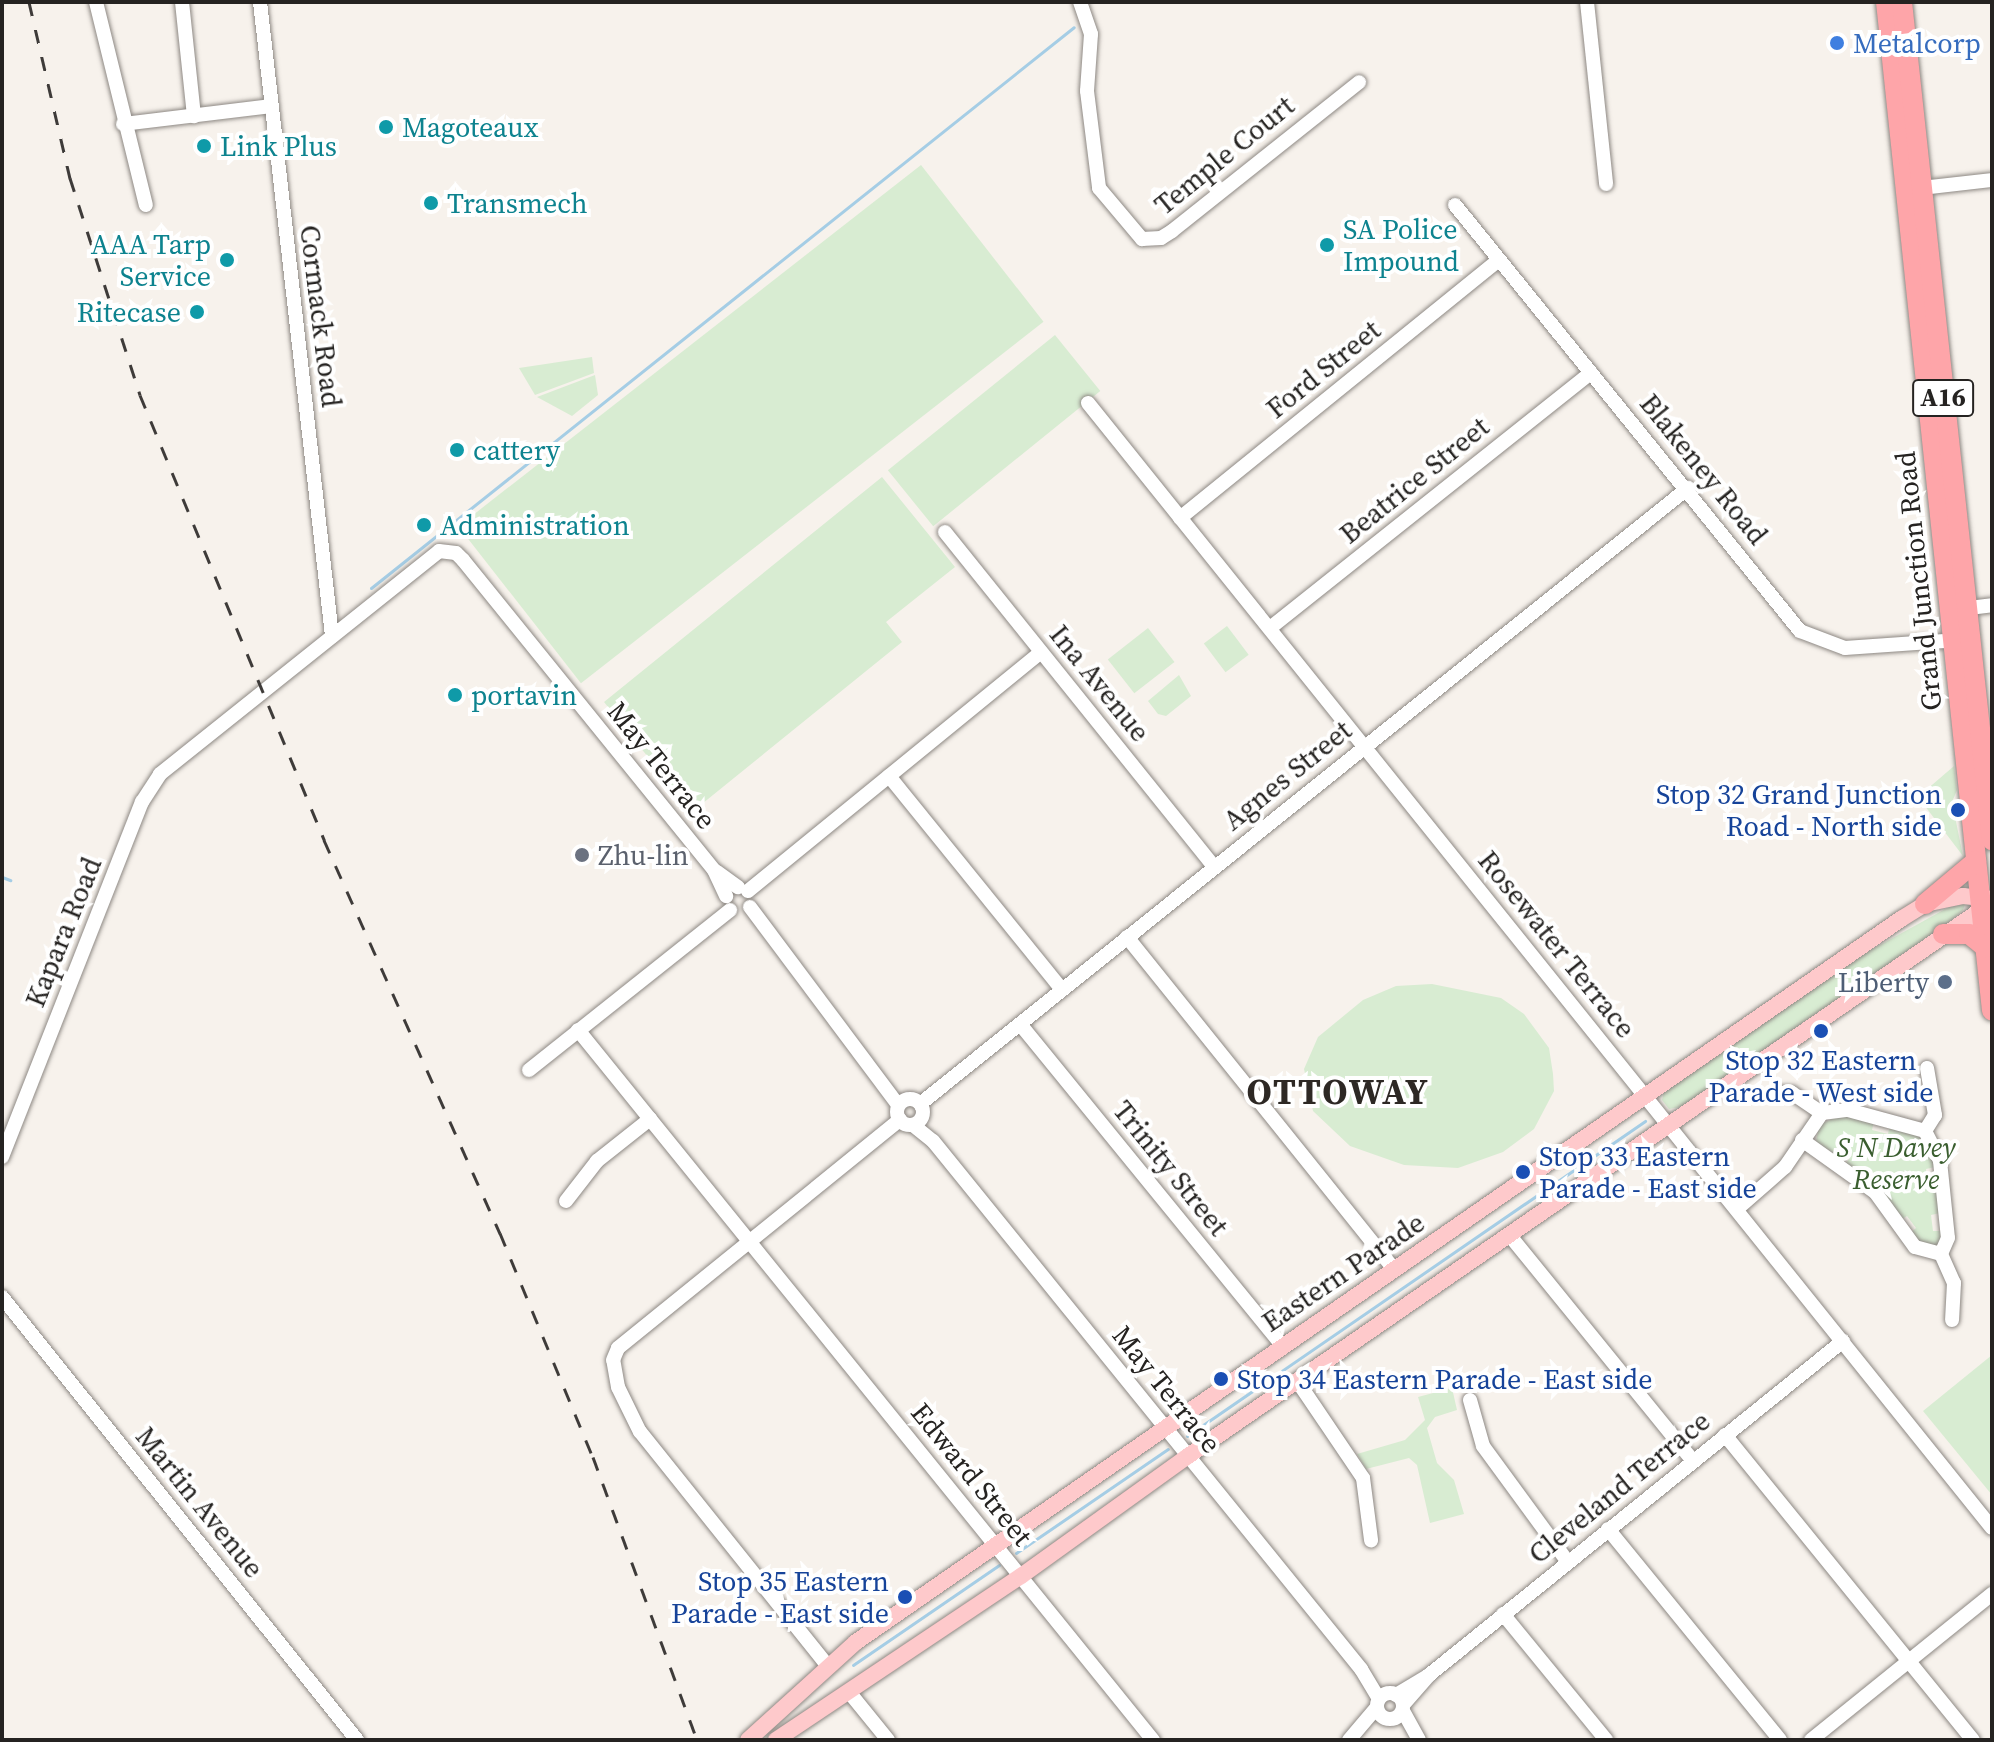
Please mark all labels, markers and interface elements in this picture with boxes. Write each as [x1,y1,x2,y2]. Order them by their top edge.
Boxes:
place label: Metalcorp [1853,26,1981,60]
marker: Metalcorp [1828,34,1846,52]
street label: Temple Court [1147,89,1301,221]
place label: Magoteaux [402,110,538,144]
marker: Magoteaux [377,118,395,136]
place label: Link Plus [220,129,337,163]
marker: Link Plus [195,137,213,155]
place label: Transmech [447,186,588,220]
marker: Transmech [422,194,440,212]
place label: SA Police Impound [1343,212,1459,278]
street label: Cormack Road [293,223,349,409]
place label: AAA Tarp Service [90,227,211,293]
marker: SA Police Impound [1318,236,1336,254]
marker: AAA Tarp Service [218,251,236,269]
place label: Ritecase [77,295,181,329]
marker: Ritecase [188,303,206,321]
street label: Ford Street [1259,313,1387,425]
road number: A16 [1911,376,1975,420]
street label: Blakeney Road [1633,387,1775,551]
street label: Beatrice Street [1333,410,1495,550]
place label: cattery [473,433,560,467]
marker: cattery [448,441,466,459]
street label: Grand Junction Road [1888,450,1948,712]
place label: Administration [440,508,630,542]
marker: Administration [415,516,433,534]
street label: Ina Avenue [1043,618,1157,748]
place label: portavin [471,678,577,712]
marker: portavin [446,686,464,704]
street label: May Terrace [600,694,724,836]
street label: Agnes Street [1216,713,1358,837]
place label: Stop 32 Grand Junction Road - North side [1656,777,1942,843]
marker: Stop 32 Grand Junction Road - North side [1949,801,1967,819]
place label: Zhu-lin [598,838,689,872]
street label: Rosewater Terrace [1471,844,1643,1044]
marker: Zhu-lin [573,846,591,864]
street label: Kapara Road [18,852,108,1012]
place label: Liberty [1838,965,1929,999]
marker: Liberty [1936,973,1954,991]
marker: Stop 32 Eastern Parade - West side [1812,1022,1830,1040]
place label: Stop 32 Eastern Parade - West side [1708,1043,1934,1109]
district label: OTTOWAY [1246,1070,1430,1114]
street label: Trinity Street [1106,1094,1236,1242]
park label: S N Davey Reserve [1836,1130,1956,1196]
place label: Stop 33 Eastern Parade - East side [1539,1139,1757,1205]
marker: Stop 33 Eastern Parade - East side [1514,1163,1532,1181]
street label: Eastern Parade [1255,1205,1431,1339]
street label: May Terrace [1105,1318,1229,1460]
place label: Stop 34 Eastern Parade - East side [1237,1362,1653,1396]
marker: Stop 34 Eastern Parade - East side [1212,1370,1230,1388]
street label: Edward Street [904,1396,1040,1552]
street label: Cleveland Terrace [1521,1403,1717,1571]
street label: Martin Avenue [129,1420,271,1584]
place label: Stop 35 Eastern Parade - East side [671,1564,889,1630]
marker: Stop 35 Eastern Parade - East side [896,1588,914,1606]

